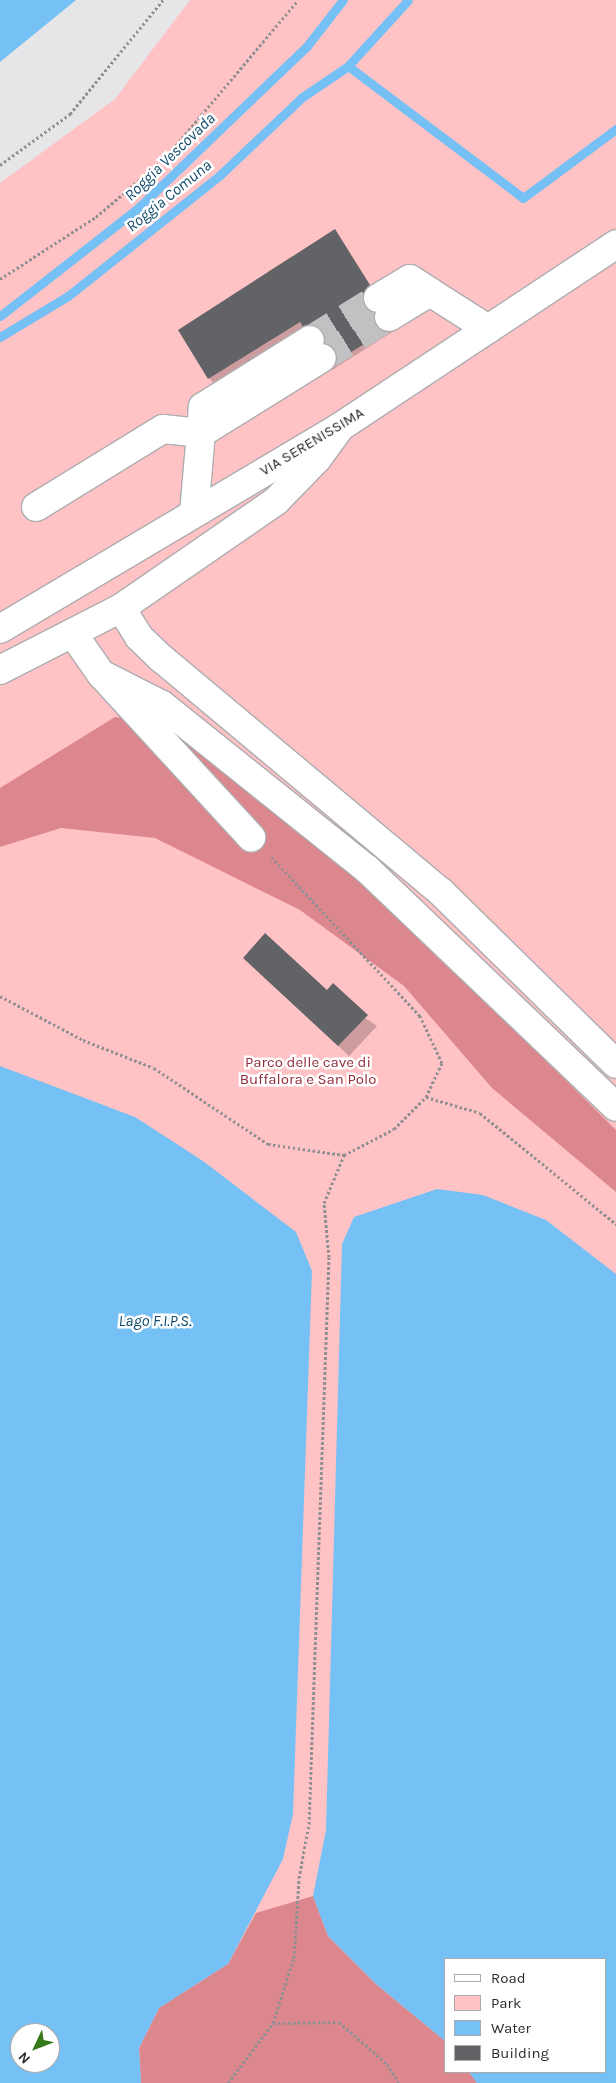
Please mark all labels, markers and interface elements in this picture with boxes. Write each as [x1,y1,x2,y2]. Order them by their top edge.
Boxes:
water label: Roggia Vescovada [121,109,219,205]
water label: Roggia Comuna [122,156,216,236]
street label: VIA SERENISSIMA [257,404,367,480]
park label: Parco delle cave di Buffalora e San Polo [240,1053,376,1088]
water label: Lago F.I.P.S. [119,1311,191,1331]
legend [444,1958,606,2073]
text: Road [491,1969,526,1987]
text: Park [491,1994,521,2012]
text: Water [491,2019,531,2037]
north arrow [10,2023,60,2073]
text: Building [491,2044,549,2062]
text: N [15,2048,34,2067]

